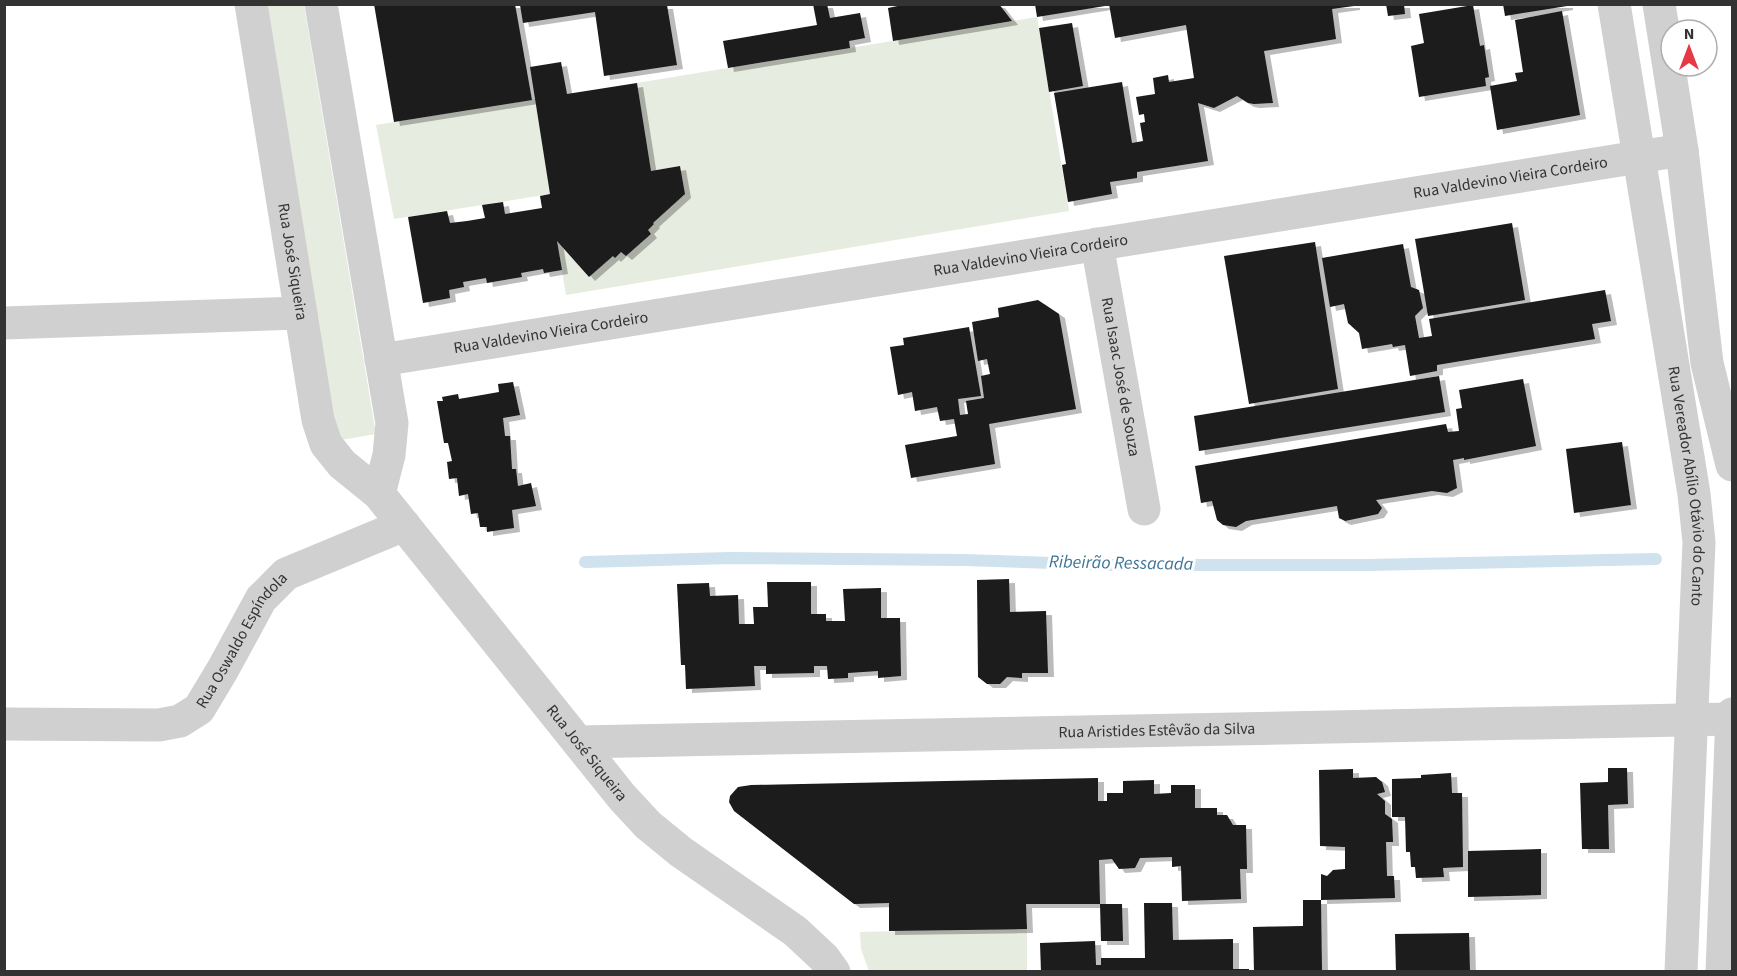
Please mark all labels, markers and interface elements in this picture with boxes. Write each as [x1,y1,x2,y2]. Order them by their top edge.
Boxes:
north arrow [1659,18,1719,78]
text: N [1684,23,1694,45]
street label: Rua Valdevino Vieira Cordeiro [1411,151,1609,204]
street label: Rua José Siqueira [272,201,313,322]
street label: Rua Valdevino Vieira Cordeiro [932,229,1129,282]
street label: Rua Isaac José de Souza [1096,296,1145,458]
street label: Rua Valdevino Vieira Cordeiro [452,306,650,359]
street label: Rua Vereador Abílio Otávio do Canto [1662,365,1710,607]
water label: Ribeirão Ressacada [1049,549,1194,577]
street label: Rua Oswaldo Espíndola [191,568,292,713]
street label: Rua José Siqueira [541,700,632,806]
street label: Rua Aristides Estêvão da Silva [1058,718,1256,743]

